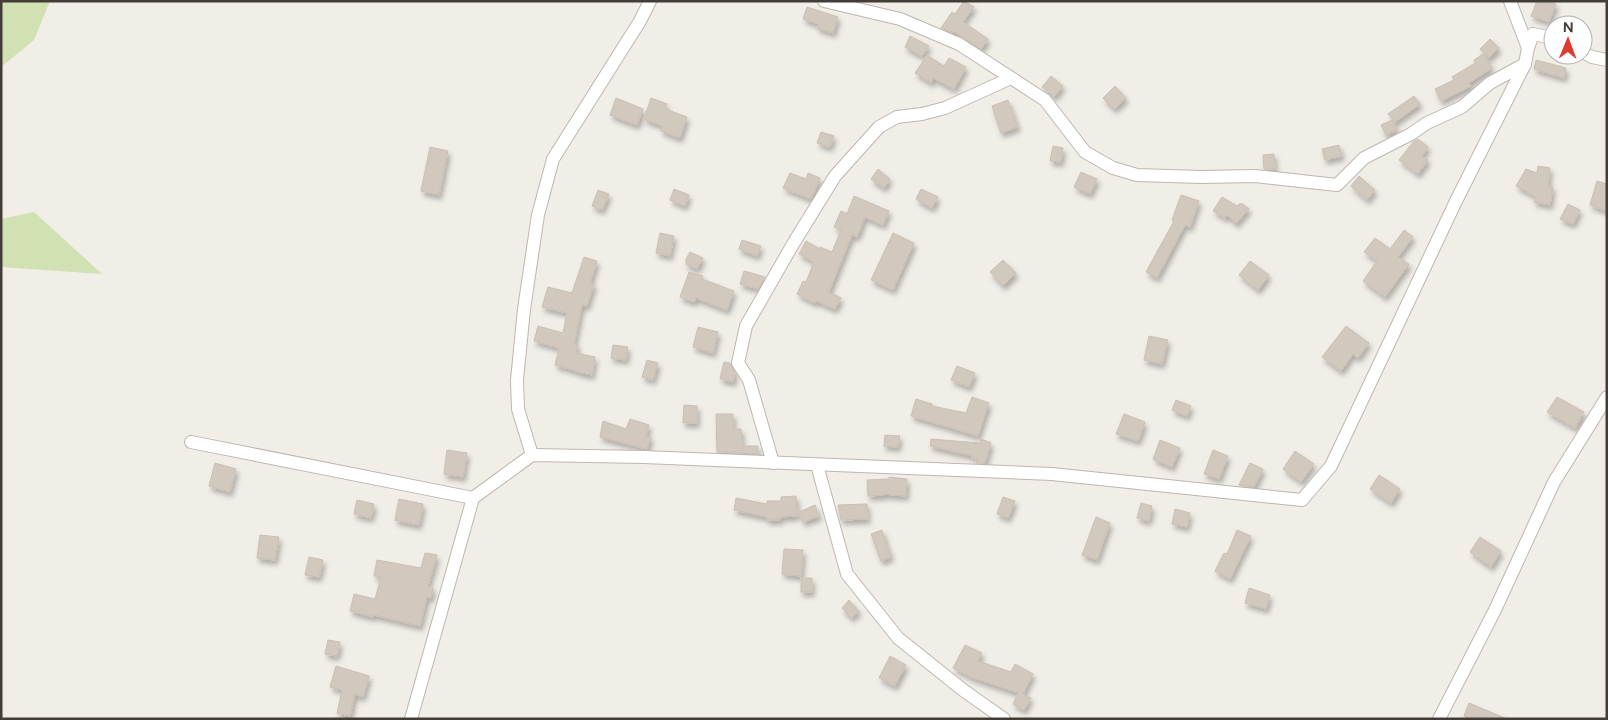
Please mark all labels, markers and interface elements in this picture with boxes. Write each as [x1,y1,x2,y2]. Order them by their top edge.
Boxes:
north arrow [1543,15,1593,65]
text: N [1563,19,1574,36]

